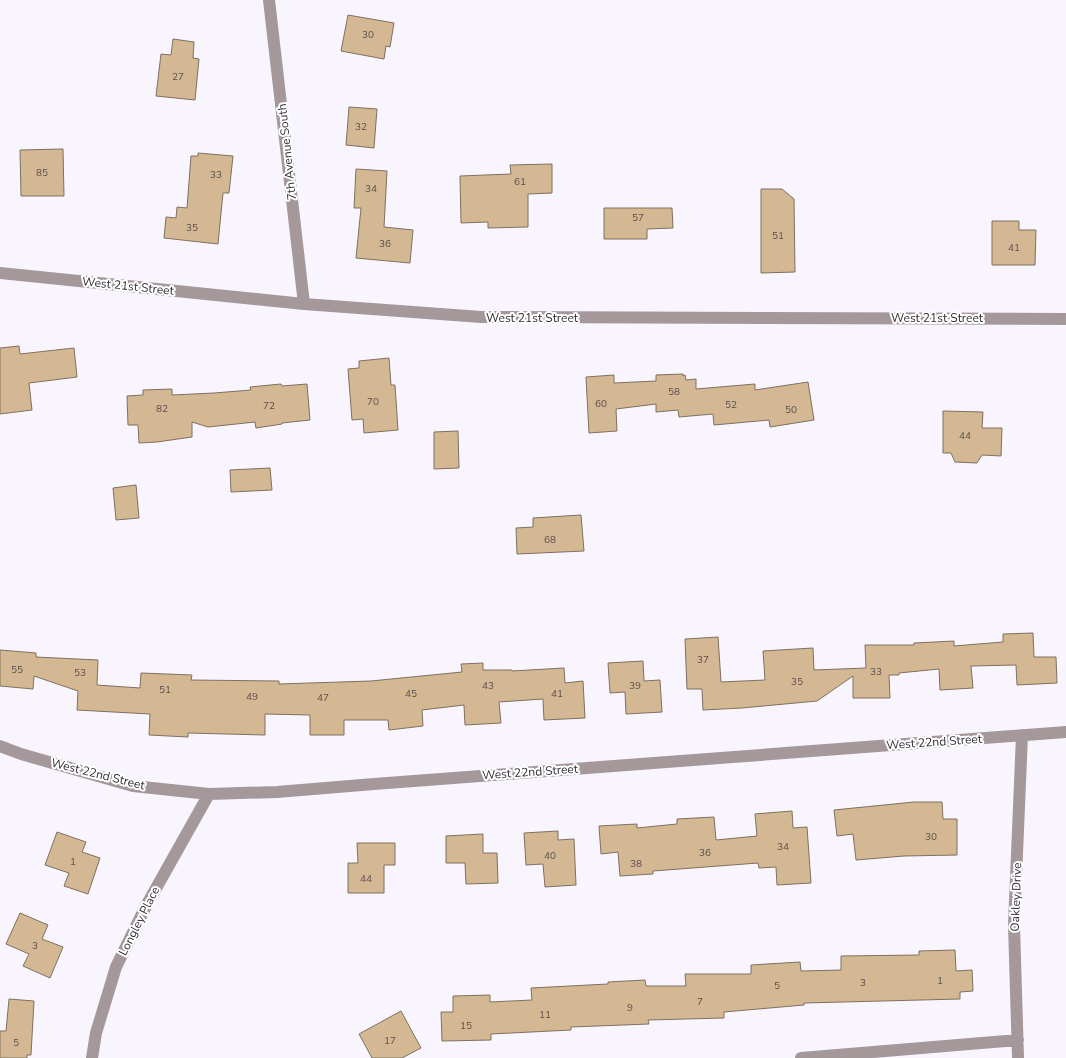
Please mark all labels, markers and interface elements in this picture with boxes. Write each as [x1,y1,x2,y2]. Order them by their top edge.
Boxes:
house number: 30 [362,28,374,42]
house number: 27 [172,70,184,84]
street label: 7th Avenue South [274,103,300,201]
house number: 32 [355,120,367,134]
house number: 85 [36,166,48,180]
house number: 33 [210,168,222,182]
house number: 61 [514,175,526,189]
house number: 34 [365,182,377,196]
house number: 57 [632,211,644,225]
house number: 35 [186,221,198,235]
house number: 51 [772,229,784,243]
house number: 36 [379,237,391,251]
house number: 41 [1008,241,1020,255]
street label: West 21st Street [81,273,175,299]
street label: West 21st Street [486,310,579,326]
street label: West 21st Street [891,310,984,326]
house number: 58 [668,385,680,399]
house number: 70 [367,395,379,409]
house number: 60 [595,397,607,411]
house number: 52 [725,398,737,412]
house number: 72 [263,399,275,413]
house number: 82 [156,402,168,416]
house number: 50 [785,403,797,417]
house number: 44 [959,429,971,443]
house number: 68 [544,533,556,547]
house number: 37 [697,653,709,667]
house number: 55 [11,663,23,677]
house number: 33 [870,665,882,679]
house number: 53 [74,666,86,680]
house number: 35 [791,675,803,689]
house number: 43 [482,679,494,693]
house number: 39 [629,679,641,693]
house number: 51 [159,683,171,697]
house number: 45 [405,687,417,701]
house number: 41 [551,687,563,701]
house number: 49 [246,690,258,704]
house number: 47 [317,691,329,705]
street label: West 22nd Street [886,731,983,753]
street label: West 22nd Street [50,755,147,794]
street label: West 22nd Street [482,761,579,783]
house number: 30 [925,830,937,844]
house number: 34 [777,840,789,854]
house number: 36 [699,846,711,860]
house number: 40 [544,849,556,863]
house number: 1 [70,855,76,869]
house number: 38 [630,857,642,871]
street label: Oakley Drive [1007,862,1025,932]
house number: 44 [360,872,372,886]
street label: Longley Place [115,884,163,958]
house number: 3 [32,939,38,953]
house number: 1 [937,974,943,988]
house number: 3 [860,976,866,990]
house number: 5 [774,979,780,993]
house number: 7 [697,995,703,1009]
house number: 9 [627,1001,633,1015]
house number: 11 [539,1008,551,1022]
house number: 15 [460,1019,472,1033]
house number: 17 [384,1034,396,1048]
house number: 5 [13,1036,19,1050]

